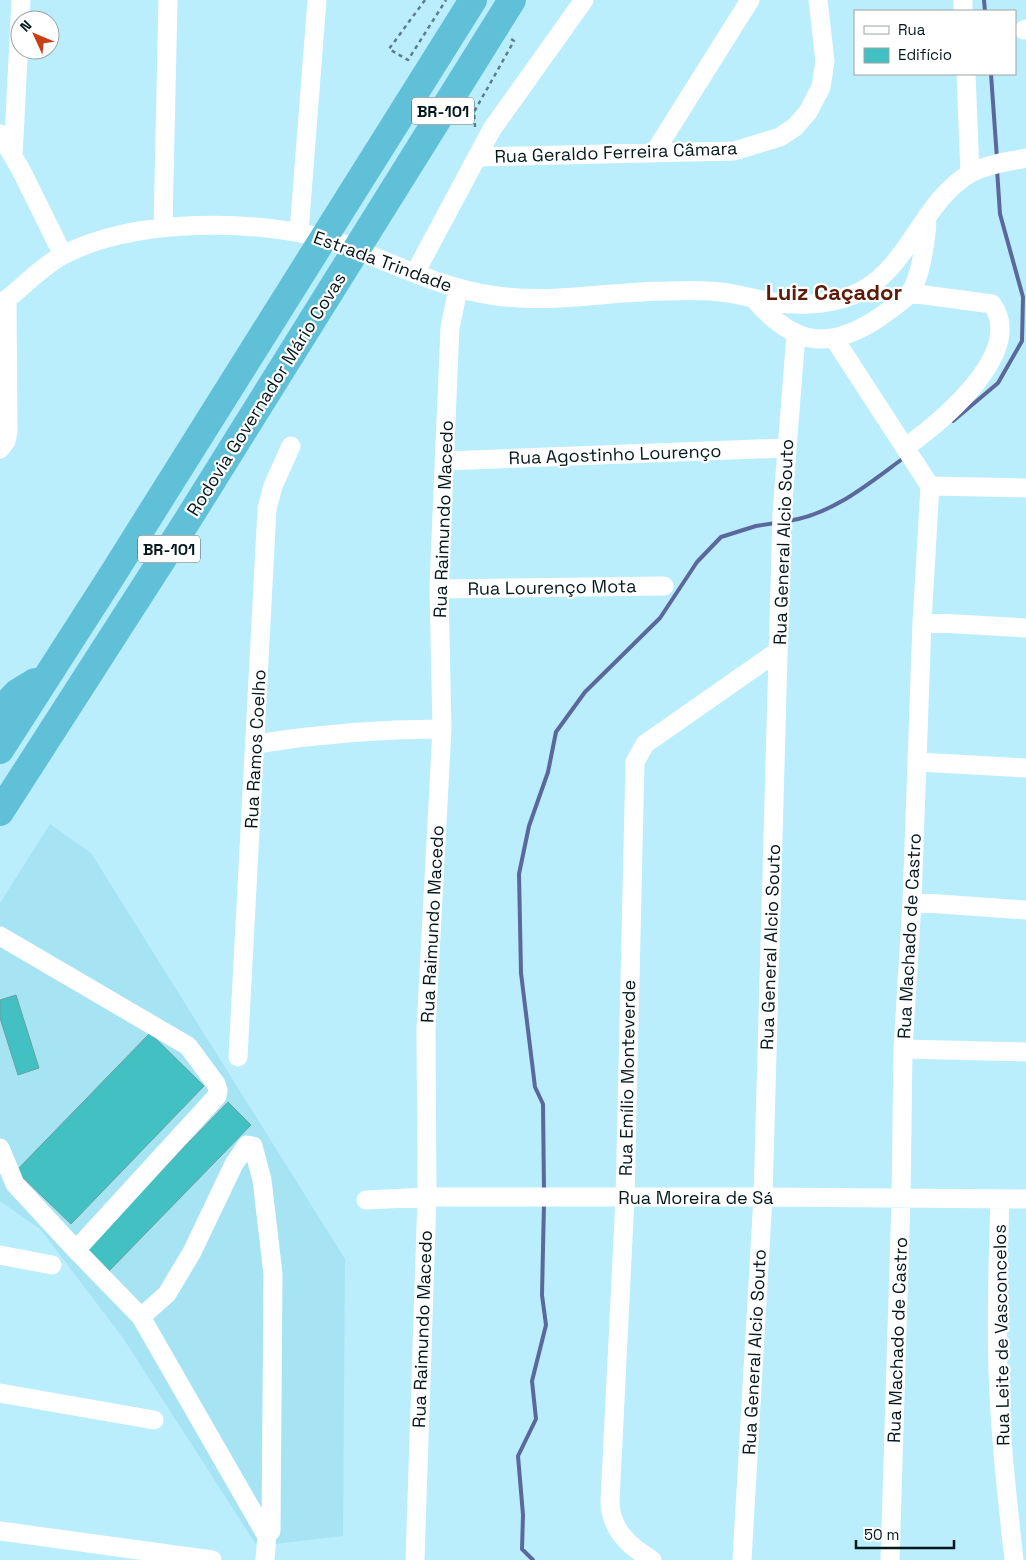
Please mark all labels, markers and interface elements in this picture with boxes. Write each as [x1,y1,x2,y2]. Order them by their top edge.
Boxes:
north arrow [10,10,60,60]
legend [854,10,1016,75]
text: N [16,16,35,36]
text: Rua [898,20,926,39]
text: Edifício [898,45,952,64]
road number: BR-101 [412,98,474,124]
street label: Rua Geraldo Ferreira Câmara [494,136,738,168]
street label: Estrada Trindade [311,225,455,297]
street label: Rodovia Governador Mário Covas [181,268,351,520]
district label: Luiz Caçador [766,278,903,306]
street label: Rua Raimundo Macedo [428,420,458,618]
street label: Rua Agostinho Lourenço [508,439,722,469]
street label: Rua General Alcio Souto [768,439,798,645]
road number: BR-101 [138,536,200,562]
street label: Rua Lourenço Mota [467,574,637,600]
street label: Rua Ramos Coelho [239,669,271,829]
street label: Rua Raimundo Macedo [415,825,449,1023]
street label: Rua Machado de Castro [892,832,926,1040]
street label: Rua General Alcio Souto [755,844,785,1050]
street label: Rua Emílio Monteverde [614,980,640,1176]
street label: Rua Moreira de Sá [618,1186,774,1209]
street label: Rua Leite de Vasconcelos [988,1224,1014,1446]
street label: Rua Raimundo Macedo [407,1230,437,1428]
street label: Rua Machado de Castro [882,1237,912,1443]
street label: Rua General Alcio Souto [737,1248,771,1456]
scale bar [856,1518,954,1550]
text: 50 m [864,1525,899,1544]

